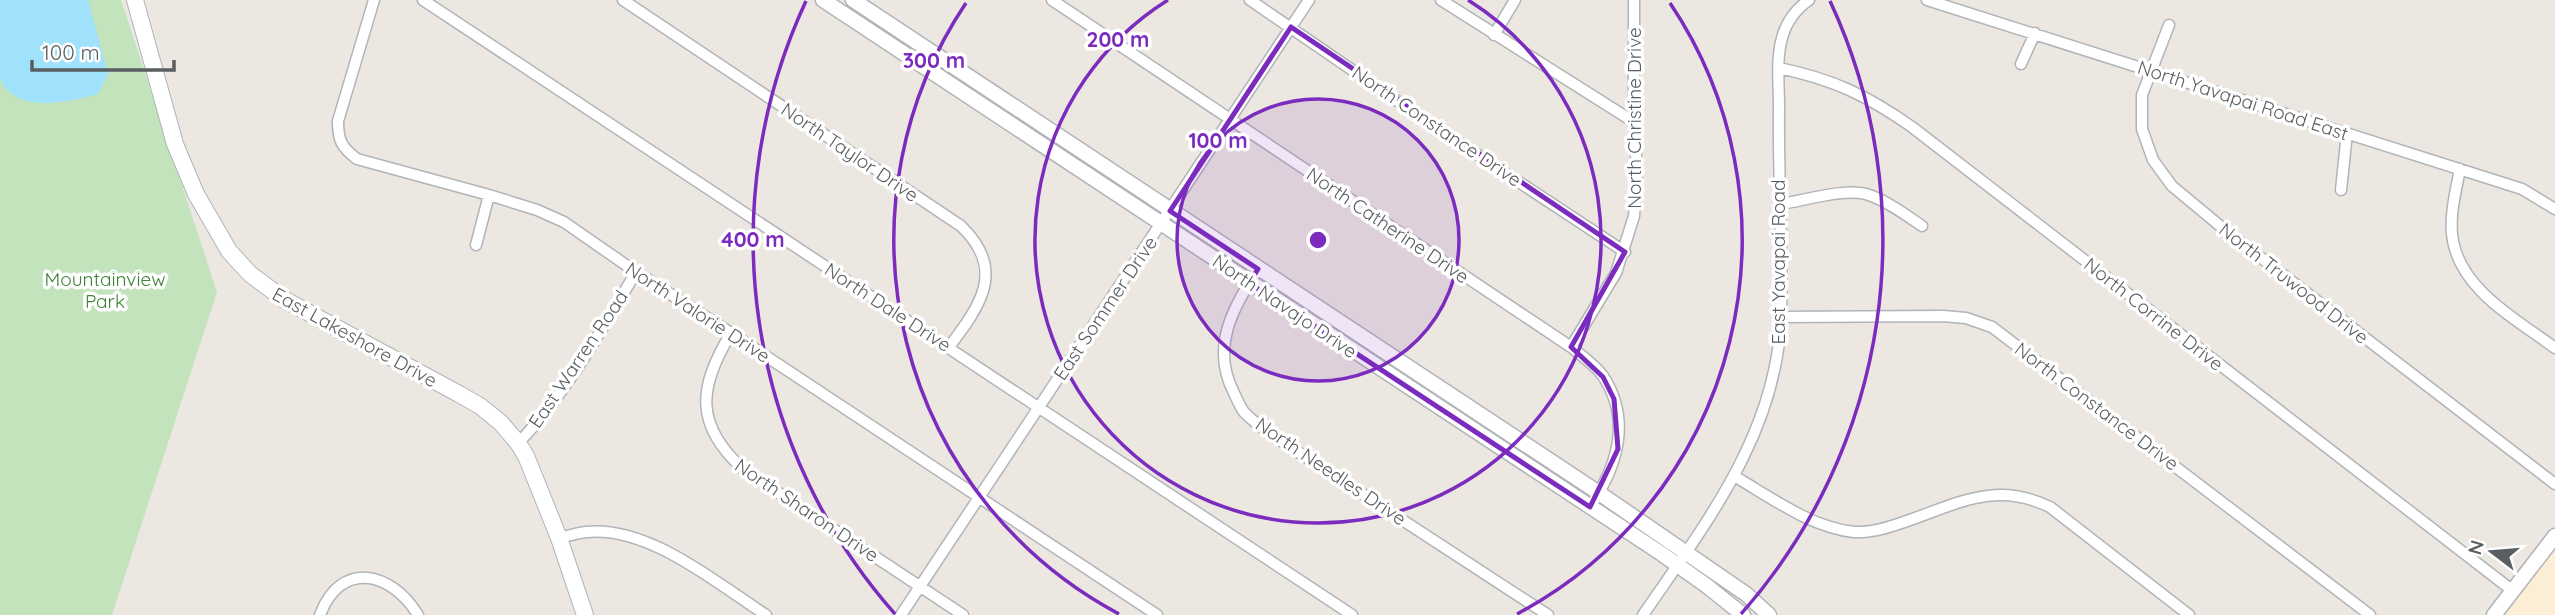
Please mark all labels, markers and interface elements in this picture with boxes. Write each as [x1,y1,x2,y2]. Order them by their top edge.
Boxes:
text: 200 m [1087,26,1149,52]
street label: North Christine Drive [1622,27,1646,209]
scale bar [32,28,173,72]
text: 100 m [42,39,100,65]
text: 300 m [903,47,965,73]
street label: North Yavapai Road East [2135,55,2351,145]
street label: North Constance Drive [1348,60,1526,192]
street label: North Taylor Drive [777,97,923,207]
text: 100 m [1188,127,1248,153]
street label: North Catherine Drive [1302,162,1474,288]
street label: East Yavapai Road [1766,179,1790,345]
street label: North Truwood Drive [2214,217,2374,349]
text: 400 m [721,226,785,252]
centre of rings [1306,228,1330,252]
street label: East Sommer Drive [1048,231,1162,385]
street label: North Navajo Drive [1208,249,1362,363]
street label: North Corrine Drive [2080,252,2228,376]
street label: North Valorie Drive [621,256,775,368]
street label: North Dale Drive [820,257,956,357]
park label: Mountainview Park [44,267,166,313]
street label: East Lakeshore Drive [268,282,442,392]
street label: East Warren Road [523,286,633,432]
street label: North Constance Drive [2010,336,2184,476]
street label: North Needles Drive [1251,412,1411,530]
street label: North Sharon Drive [731,453,883,567]
north arrow [2457,517,2527,587]
text: N [2462,537,2489,557]

